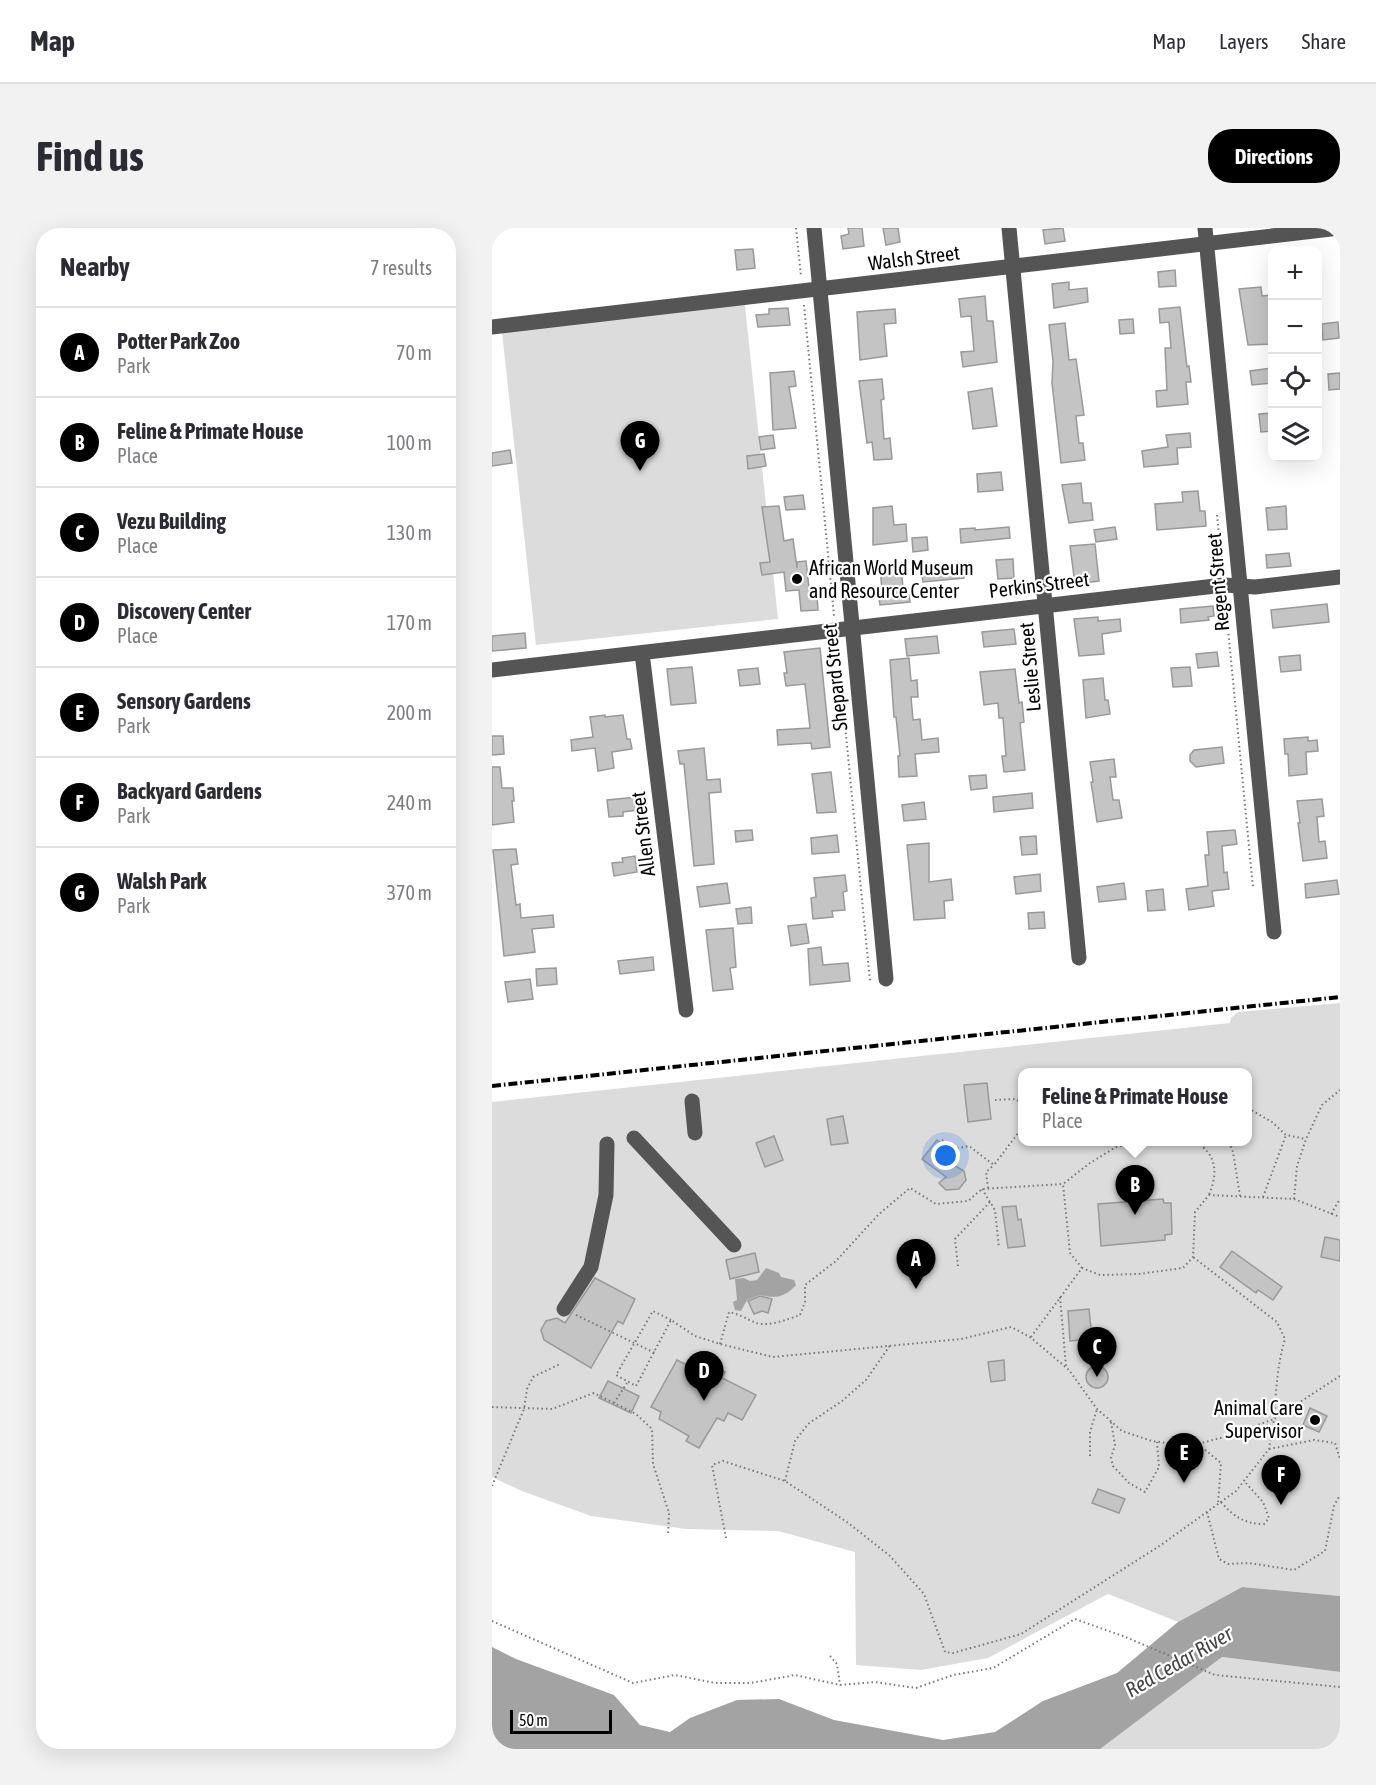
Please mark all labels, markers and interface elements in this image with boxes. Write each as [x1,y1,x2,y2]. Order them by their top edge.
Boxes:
text: Map [30,25,75,57]
text: Map [1152,29,1186,53]
text: Layers [1219,29,1269,53]
text: Share [1302,29,1346,53]
button: Directions [1208,129,1340,183]
text: Find us [36,132,144,180]
street label: Walsh Street [867,240,961,275]
map controls [1268,246,1322,462]
button: + [1268,246,1322,300]
text: Nearby [60,252,130,282]
text: 7 results [370,256,432,279]
button: − [1268,300,1322,354]
text: Potter Park Zoo [117,328,240,354]
text: A [75,341,84,364]
text: 70 m [396,341,432,364]
text: Park [117,354,150,377]
button: locate [1268,354,1322,408]
button: layers [1268,408,1322,462]
text: Feline & Primate House [117,418,303,444]
pin: G [620,422,660,471]
text: B [75,431,84,454]
text: 100 m [387,431,432,454]
text: Place [117,444,158,467]
text: Vezu Building [117,508,226,534]
text: C [75,521,84,544]
text: 130 m [387,521,432,544]
street label: Regent Street [1202,532,1233,632]
text: Place [117,534,158,557]
place label: African World Museum and Resource Center [809,556,974,602]
street label: Perkins Street [988,567,1091,602]
marker: African World Museum and Resource Center [790,572,804,586]
text: Discovery Center [117,598,251,624]
text: D [74,611,85,634]
text: 170 m [387,611,432,634]
street label: Leslie Street [1014,621,1045,713]
street label: Shepard Street [817,622,852,732]
text: Place [117,624,158,647]
text: Sensory Gardens [117,688,251,714]
text: E [75,701,84,724]
text: 200 m [387,701,432,724]
text: Park [117,714,150,737]
text: Backyard Gardens [117,778,262,804]
street label: Allen Street [626,790,659,878]
text: F [75,791,84,814]
text: 240 m [387,791,432,814]
text: Park [117,804,150,827]
text: Walsh Park [117,868,207,894]
text: G [74,881,85,904]
text: 370 m [387,881,432,904]
text: Park [117,894,150,917]
popup [1018,1068,1252,1146]
text: Feline & Primate House [1042,1083,1228,1109]
text: Place [1042,1109,1083,1132]
your location [931,1141,960,1170]
pin: B [1116,1166,1154,1215]
pin: A [896,1240,936,1289]
pin: C [1078,1328,1116,1377]
pin: D [684,1352,724,1401]
place label: Animal Care Supervisor [1214,1396,1304,1442]
marker: Animal Care Supervisor [1308,1413,1322,1427]
pin: E [1164,1434,1204,1483]
pin: F [1262,1456,1300,1505]
water label: Red Cedar River [1121,1621,1237,1701]
scale bar [510,1707,612,1734]
text: 50 m [519,1711,548,1729]

